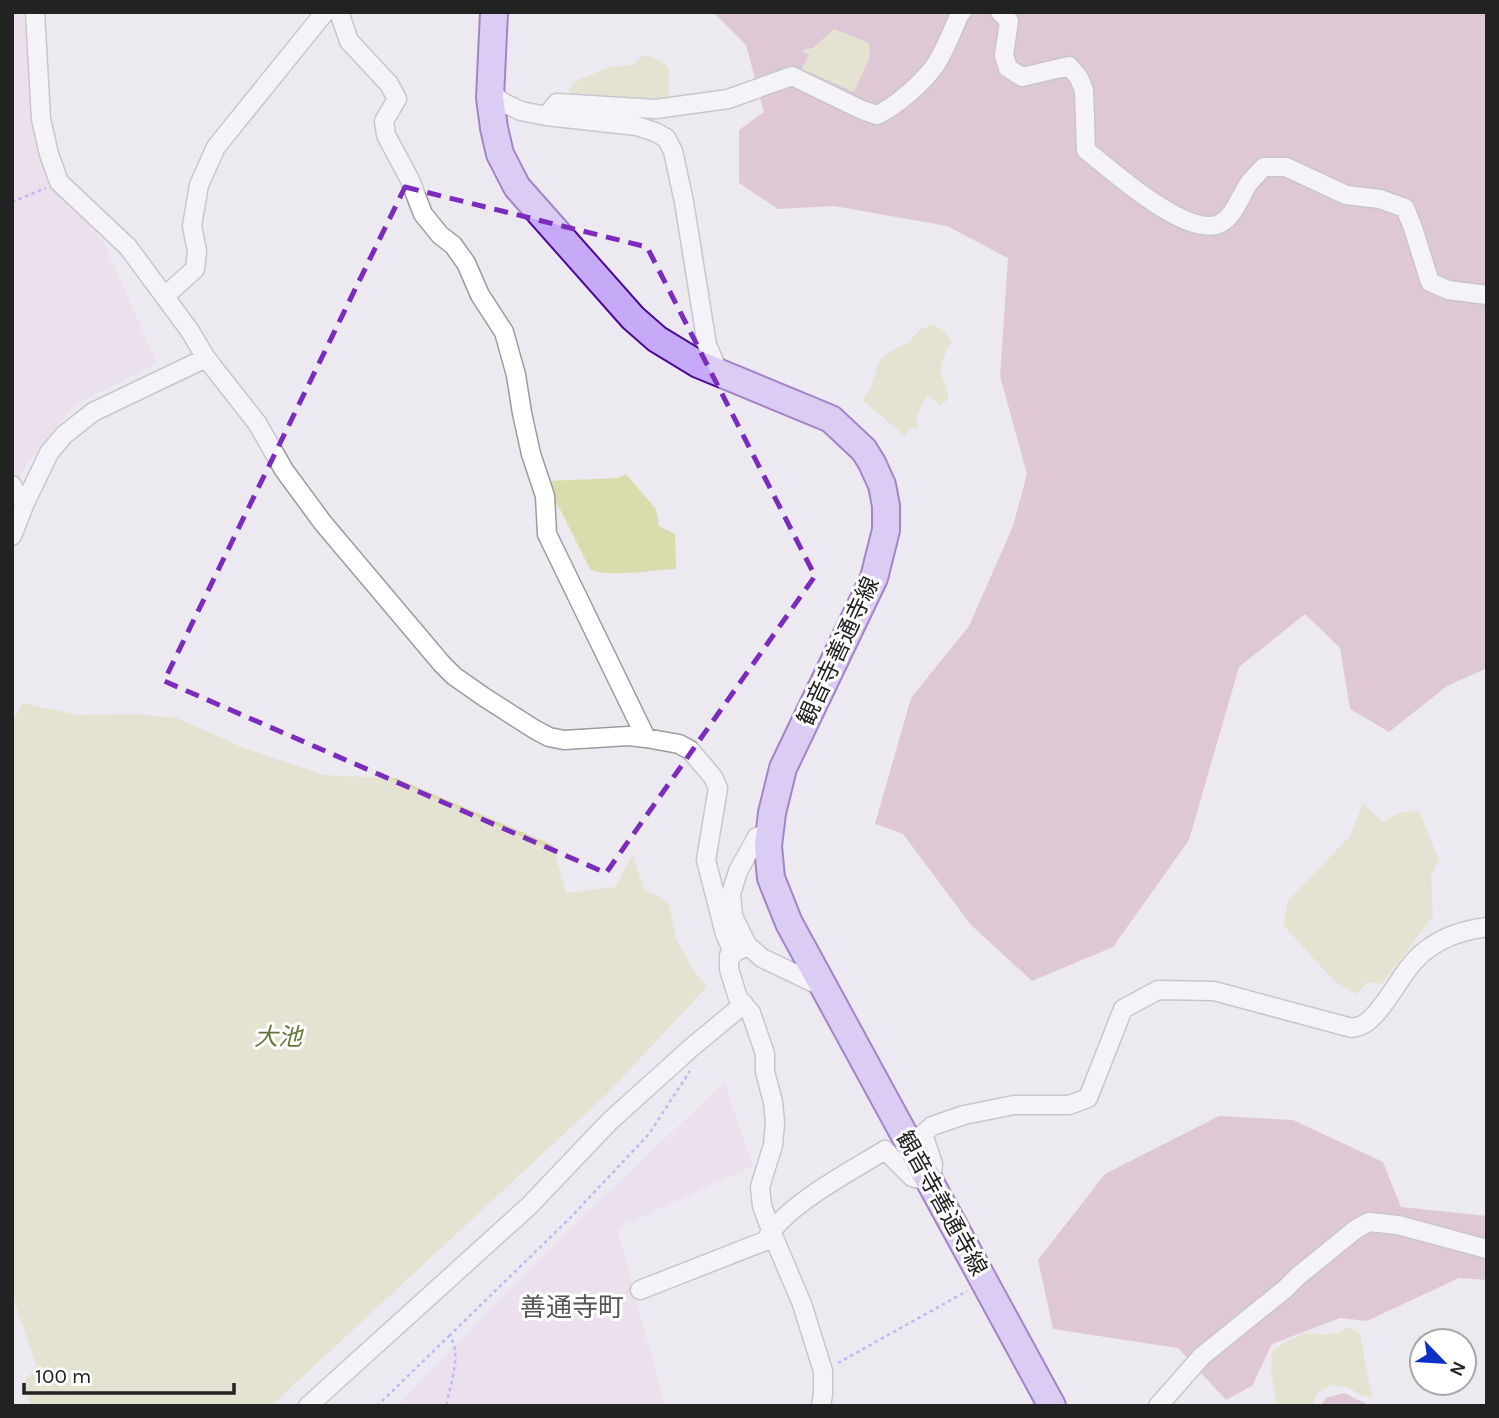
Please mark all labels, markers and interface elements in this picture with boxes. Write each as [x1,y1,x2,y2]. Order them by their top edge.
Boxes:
street label: 観音寺善通寺線 [792,573,885,730]
water label: 大池 [254,1023,304,1051]
street label: 観音寺善通寺線 [891,1126,992,1280]
district label: 善通寺町 [520,1292,624,1323]
north arrow [1408,1327,1478,1397]
scale bar [24,1352,234,1396]
text: N [1445,1358,1470,1380]
text: 100 m [35,1364,92,1388]

